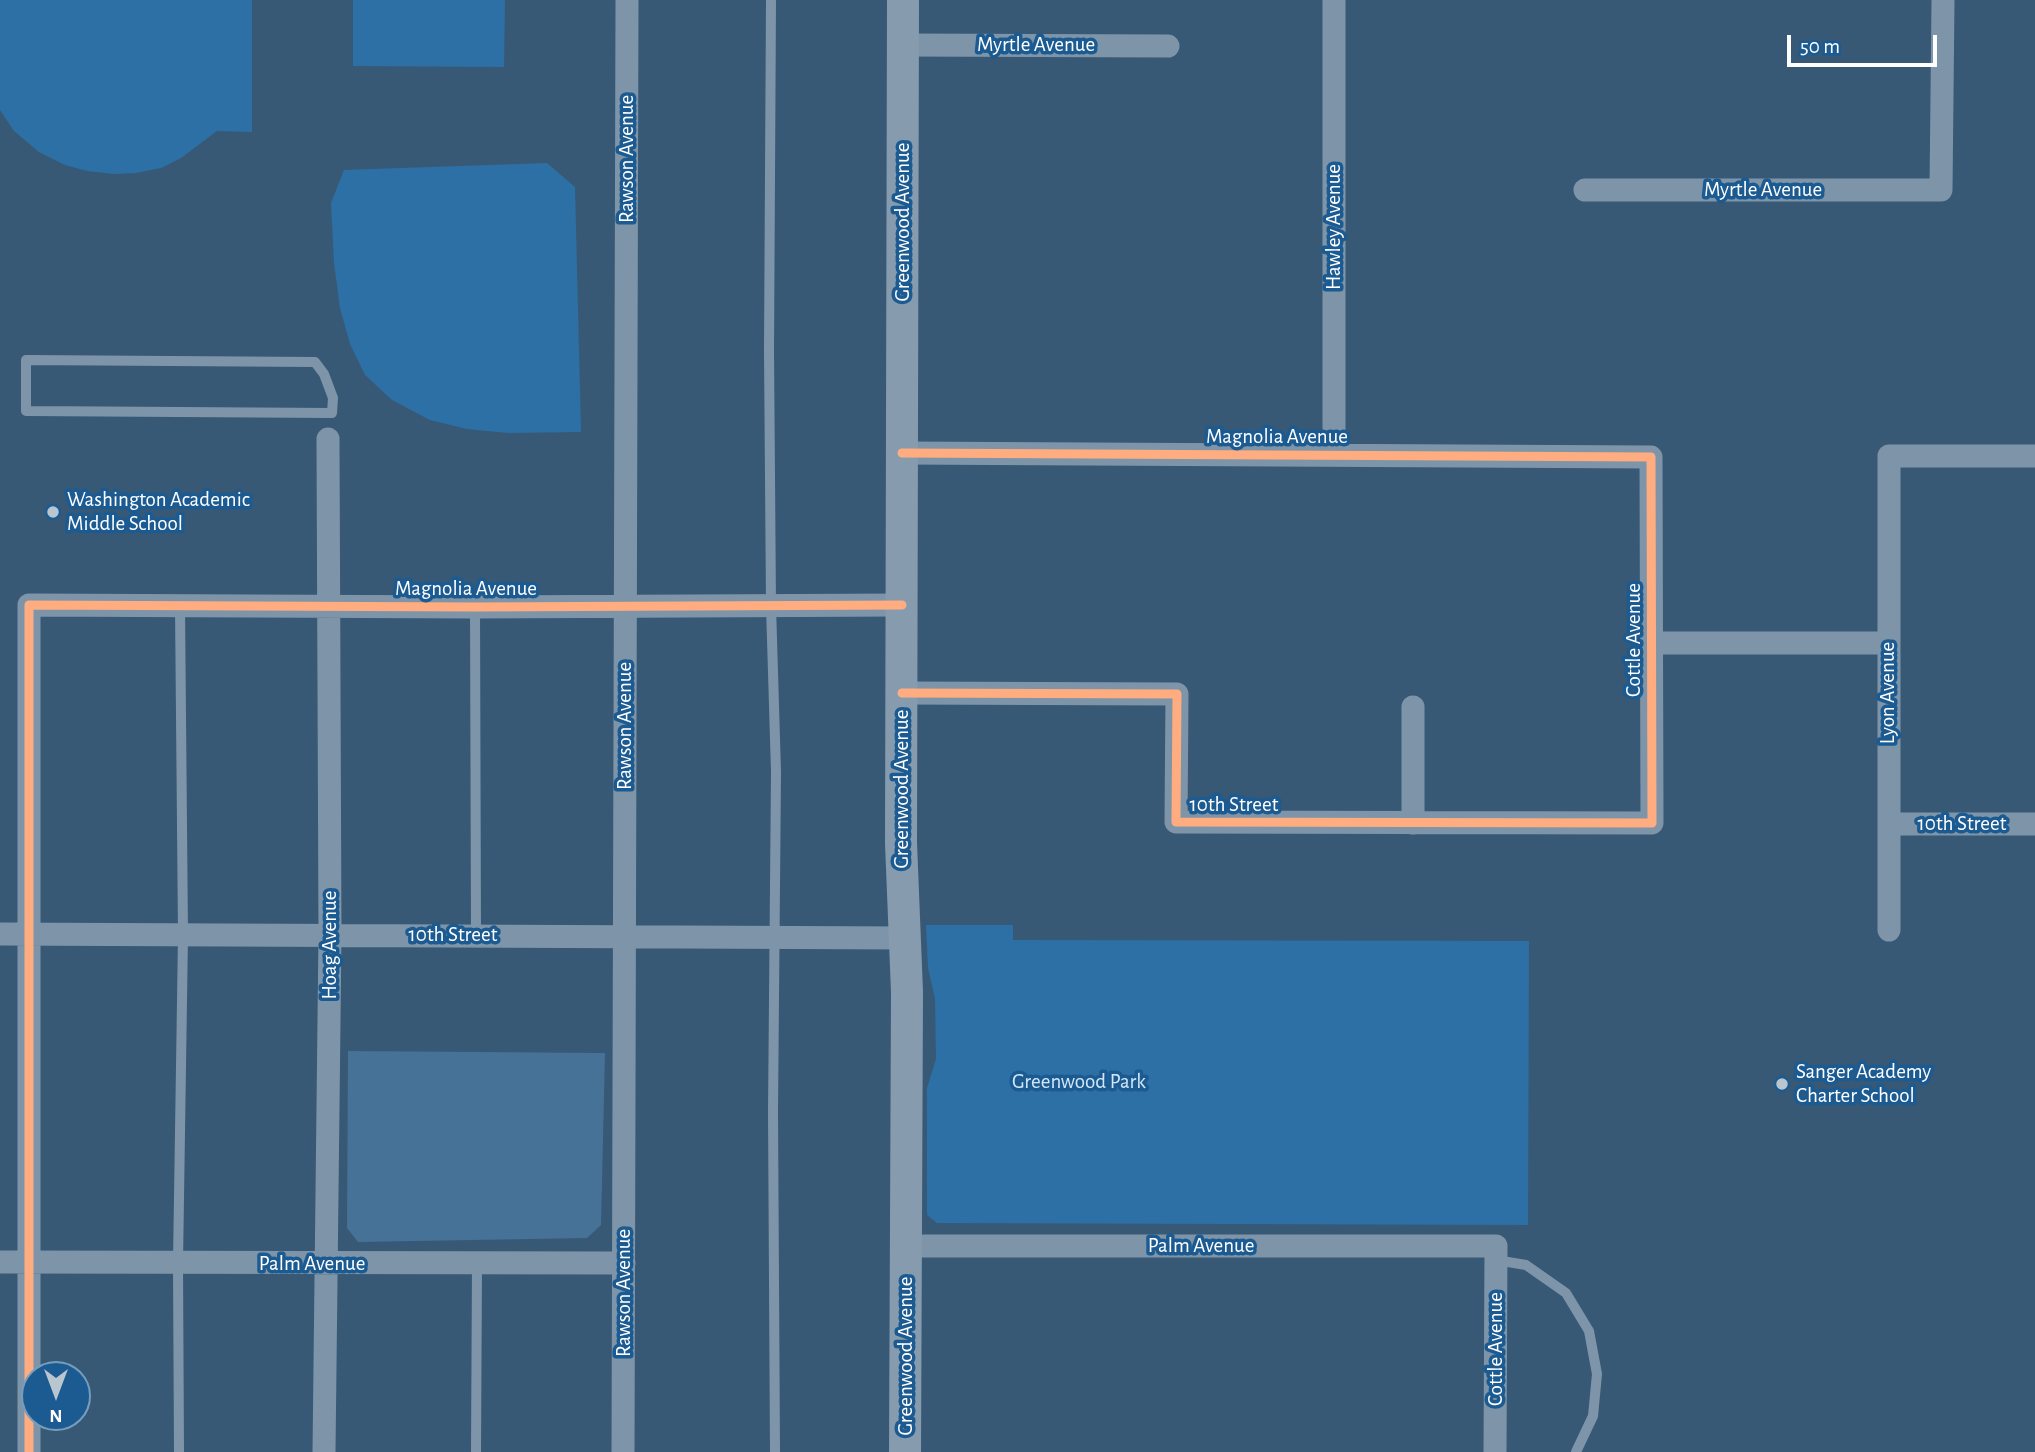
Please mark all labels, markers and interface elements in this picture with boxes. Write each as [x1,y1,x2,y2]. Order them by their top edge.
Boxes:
scale bar [1790,21,1940,65]
street label: Myrtle Avenue [977,32,1095,58]
text: 50 m [1800,36,1840,57]
street label: Rawson Avenue [614,95,640,223]
street label: Greenwood Avenue [890,143,916,301]
street label: Hawley Avenue [1321,164,1347,290]
street label: Myrtle Avenue [1704,177,1822,203]
street label: Magnolia Avenue [1206,424,1348,450]
place label: Washington Academic Middle School [67,487,250,537]
marker: Washington Academic Middle School [45,504,61,520]
street label: Magnolia Avenue [395,576,537,602]
street label: Cottle Avenue [1621,583,1647,697]
street label: Lyon Avenue [1875,642,1901,744]
street label: Rawson Avenue [612,662,638,790]
street label: Greenwood Avenue [889,710,915,868]
street label: 10th Street [1190,792,1278,818]
street label: 10th Street [1918,811,2006,837]
street label: Hoag Avenue [317,891,343,999]
street label: 10th Street [409,922,497,948]
place label: Sanger Academy Charter School [1796,1059,1931,1109]
park label: Greenwood Park [1012,1069,1146,1095]
marker: Sanger Academy Charter School [1774,1076,1790,1092]
street label: Rawson Avenue [611,1229,637,1357]
street label: Palm Avenue [1148,1233,1254,1259]
street label: Palm Avenue [259,1251,365,1277]
street label: Greenwood Avenue [893,1277,919,1435]
street label: Cottle Avenue [1483,1292,1509,1406]
north arrow [21,1361,91,1431]
text: N [49,1406,63,1425]

